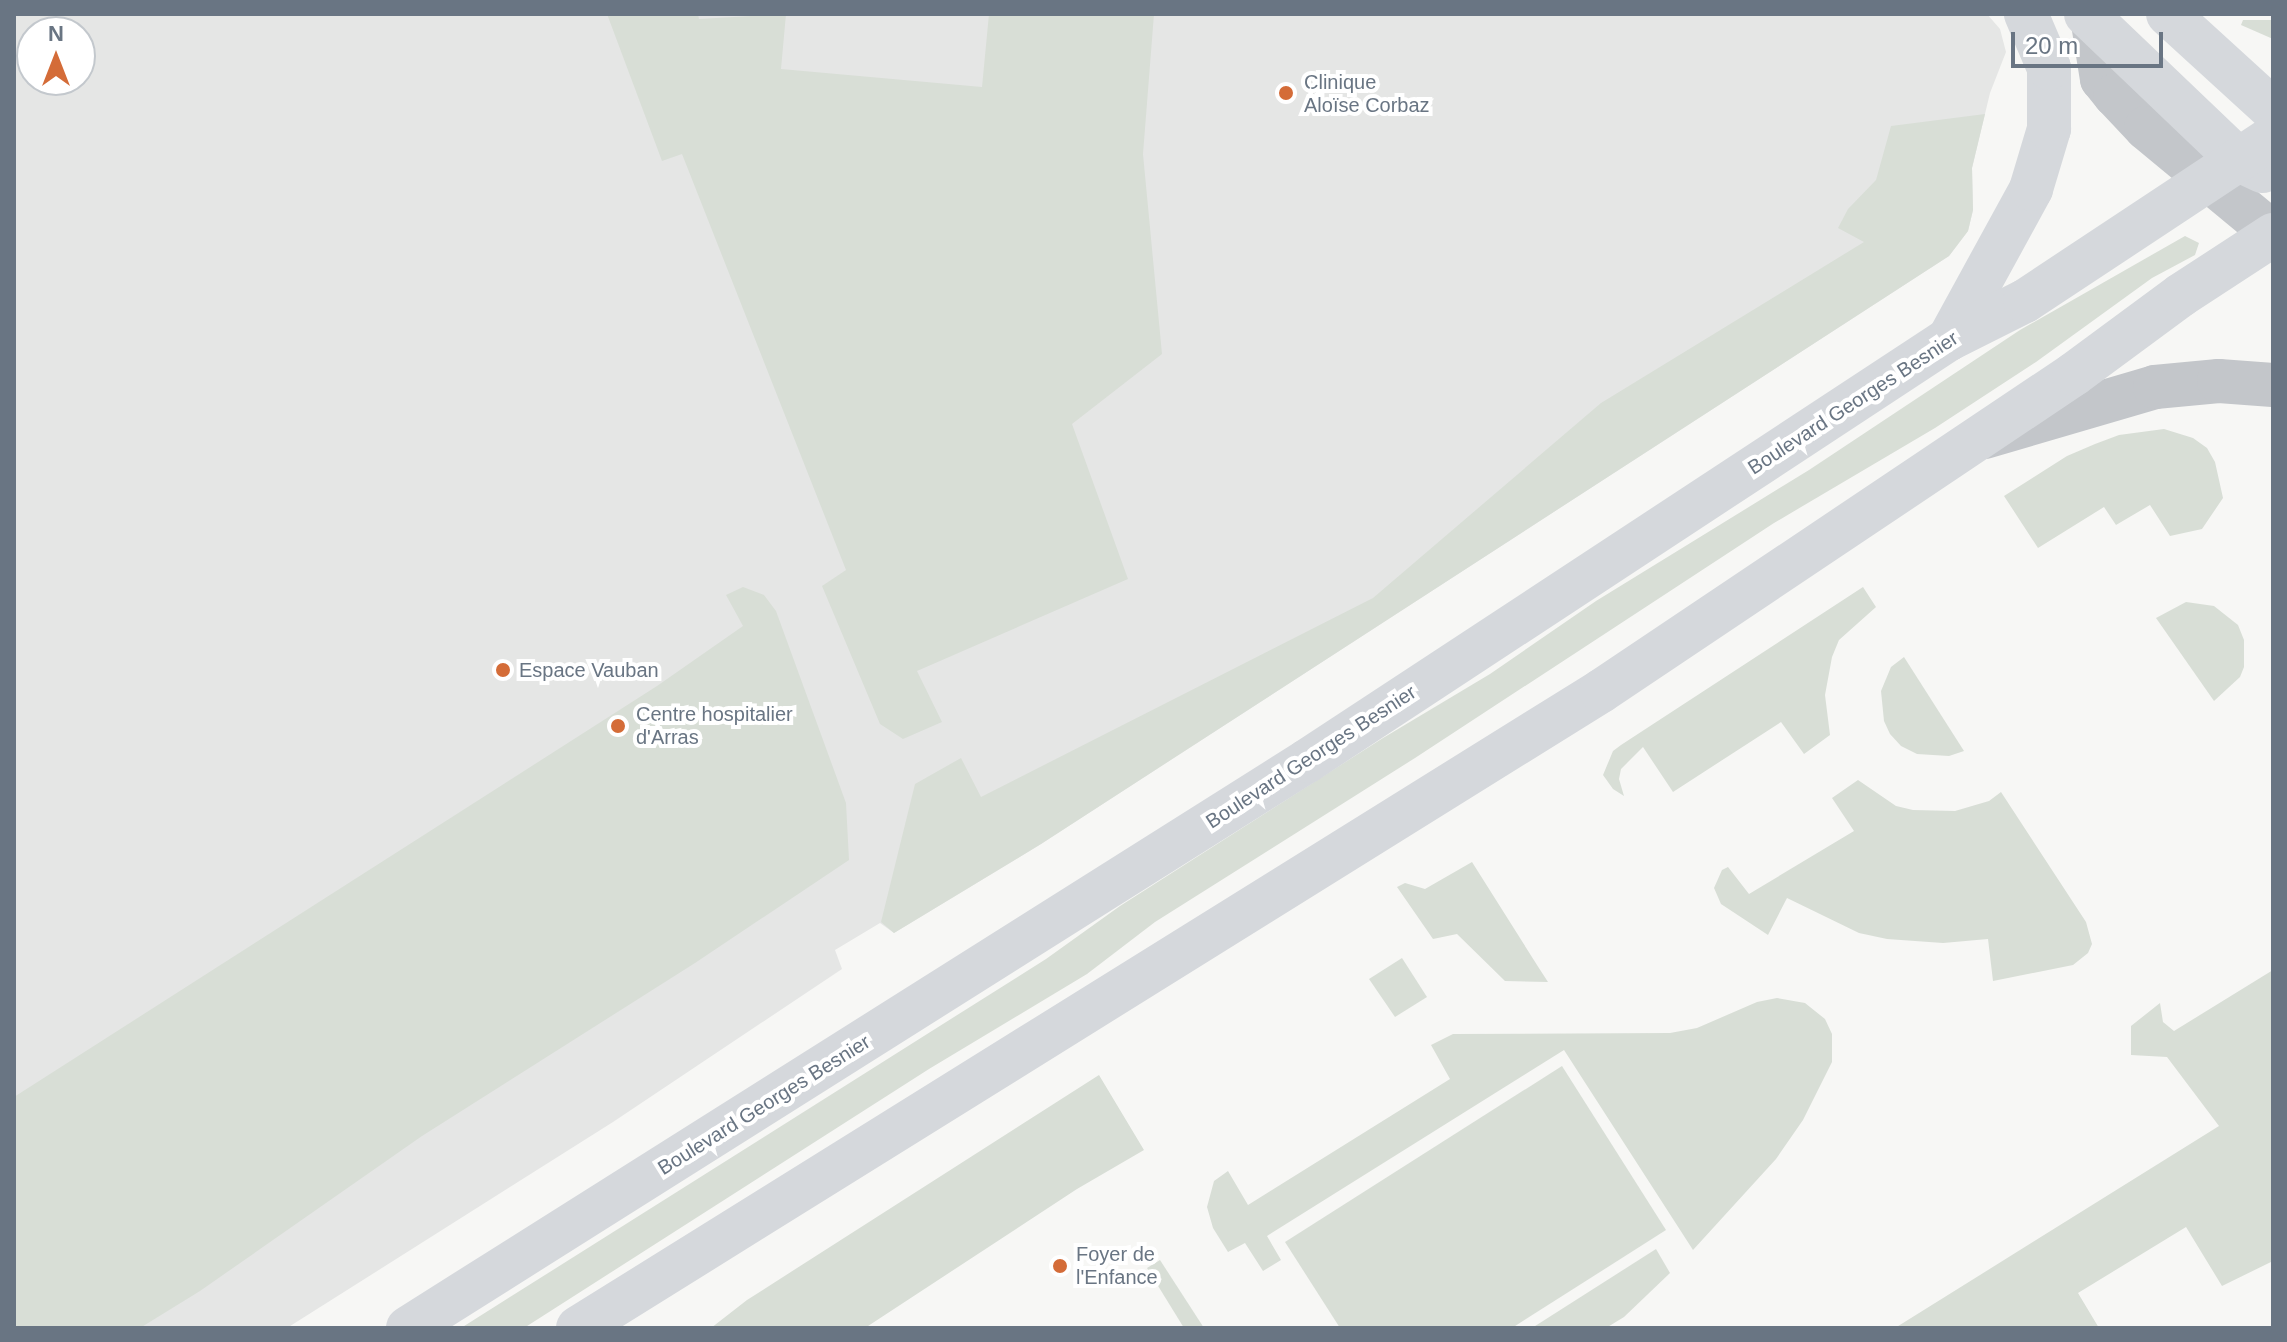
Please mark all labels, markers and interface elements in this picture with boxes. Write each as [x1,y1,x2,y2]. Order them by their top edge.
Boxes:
north arrow [16,16,96,96]
scale bar [2015,16,2167,66]
text: N [48,21,64,46]
text: 20 m [2025,32,2078,59]
place label: Clinique Aloïse Corbaz [1304,70,1430,117]
marker: Clinique Aloïse Corbaz [1275,82,1297,104]
street label: Boulevard Georges Besnier [1743,326,1963,480]
place label: Espace Vauban [519,658,659,682]
marker: Espace Vauban [494,661,512,679]
street label: Boulevard Georges Besnier [1201,680,1421,834]
place label: Centre hospitalier d'Arras [636,702,793,749]
marker: Centre hospitalier d'Arras [607,715,629,737]
street label: Boulevard Georges Besnier [653,1030,875,1180]
place label: Foyer de l'Enfance [1076,1242,1158,1289]
marker: Foyer de l'Enfance [1051,1257,1069,1275]

